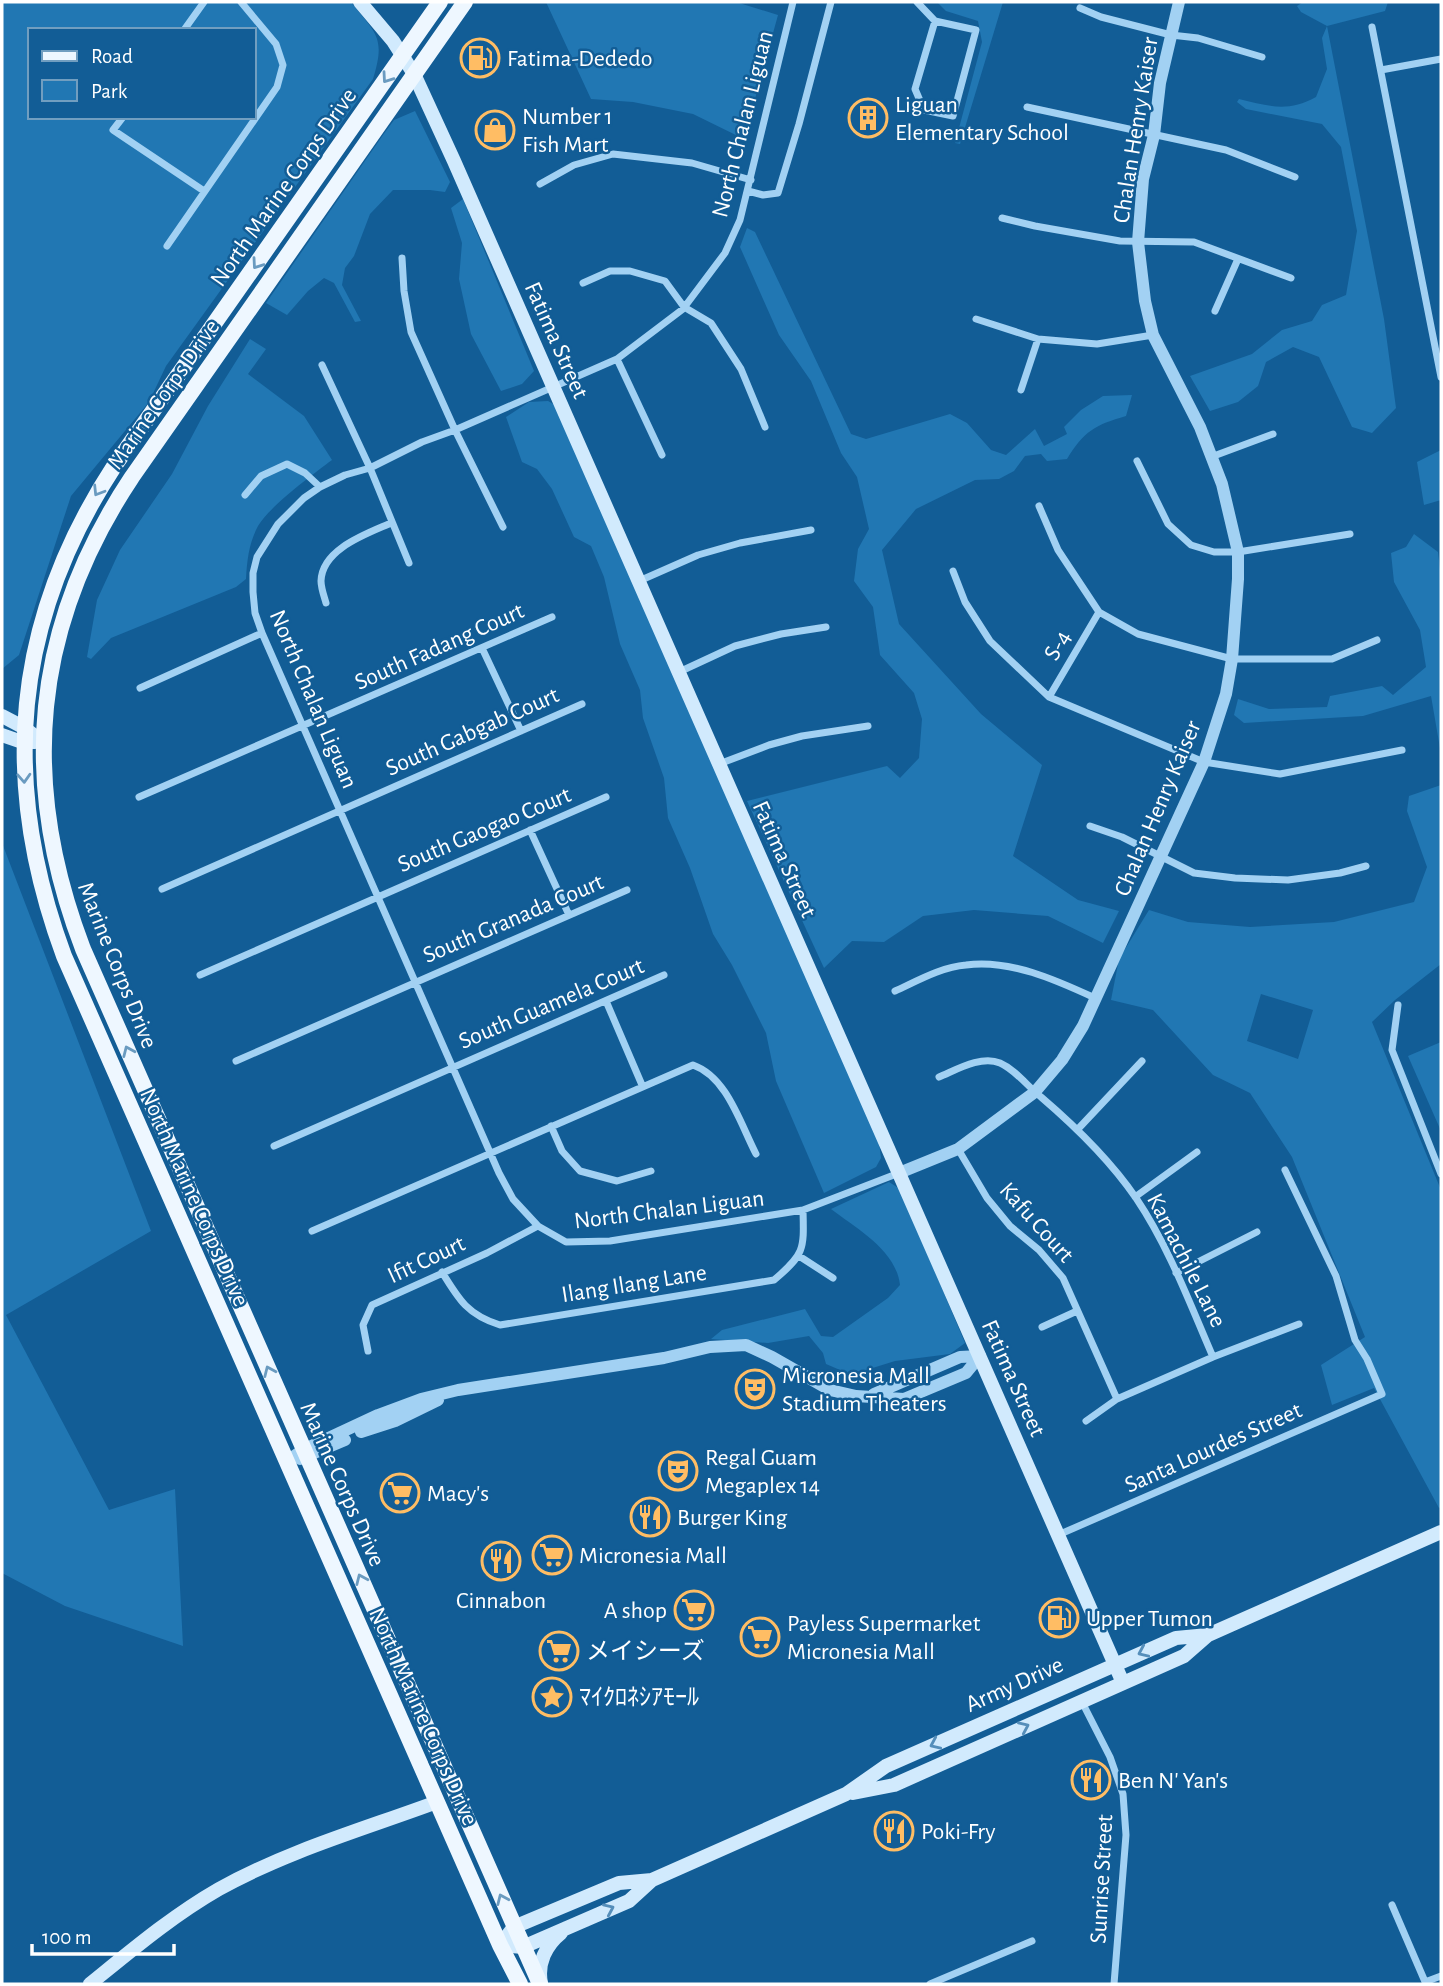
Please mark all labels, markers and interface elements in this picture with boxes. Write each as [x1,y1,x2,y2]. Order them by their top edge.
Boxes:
legend [28,28,256,119]
street label: North Chalan Liguan [708,28,778,220]
street label: Chalan Henry Kaiser [1109,35,1163,225]
fuel station icon: Fatima-Dededo [459,37,501,79]
text: Road [91,46,133,67]
place label: Fatima-Dededo [507,47,653,71]
one-way arrow [383,70,395,83]
text: Park [91,81,128,102]
street label: North Marine Corps Drive [206,84,361,291]
place label: Liguan Elementary School [895,93,1069,145]
building icon: Liguan Elementary School [847,97,889,139]
place label: Number 1 Fish Mart [522,105,613,157]
shop icon: Number 1 Fish Mart [474,109,516,151]
one-way arrow [253,256,265,269]
street label: Fatima Street [520,278,593,403]
street label: Marine Corps Drive [103,315,224,474]
one-way arrow [94,483,107,496]
street label: South Fadang Court [351,599,528,695]
street label: North Chalan Liguan [265,607,362,792]
street label: S-4 [1040,626,1076,665]
street label: South Gabgab Court [382,683,563,781]
street label: Chalan Henry Kaiser [1110,717,1206,900]
one-way arrow [16,772,31,783]
street label: South Gaogao Court [394,783,575,877]
street label: Fatima Street [748,797,821,922]
street label: South Granada Court [420,870,607,968]
street label: Marine Corps Drive [73,879,161,1052]
street label: South Guamela Court [455,954,648,1054]
one-way arrow [122,1046,136,1058]
street label: North Marine Corps Drive [135,1085,253,1310]
street label: Kafu Court [994,1178,1078,1268]
street label: North Chalan Liguan [573,1186,766,1234]
street label: Kamachile Lane [1142,1190,1230,1331]
street label: Ifit Court [384,1231,469,1288]
street label: Ilang Ilang Lane [560,1261,708,1307]
street label: Fatima Street [977,1316,1050,1441]
place label: Micronesia Mall Stadium Theaters [782,1364,947,1416]
one-way arrow [263,1366,277,1378]
theatre icon: Micronesia Mall Stadium Theaters [734,1368,776,1410]
street label: Santa Lourdes Street [1121,1398,1306,1498]
street label: Marine Corps Drive [295,1399,389,1570]
place label: Regal Guam Megaplex 14 [705,1446,820,1498]
theatre icon: Regal Guam Megaplex 14 [657,1450,699,1492]
supermarket icon: Macy's [379,1472,421,1514]
place label: Macy's [427,1482,489,1506]
restaurant icon: Burger King [629,1496,671,1538]
place label: Burger King [677,1506,787,1530]
supermarket icon: Micronesia Mall [531,1534,573,1576]
restaurant icon: Cinnabon [480,1540,522,1582]
place label: Micronesia Mall [579,1544,727,1568]
one-way arrow [355,1574,369,1586]
place label: Cinnabon [456,1589,546,1613]
supermarket icon: A shop [673,1589,715,1631]
fuel station icon: Upper Tumon [1038,1597,1080,1639]
place label: A shop [604,1599,667,1623]
street label: North Marine Corps Drive [364,1604,482,1829]
place label: Upper Tumon [1086,1607,1213,1631]
place label: Payless Supermarket Micronesia Mall [787,1612,981,1664]
supermarket icon: Payless Supermarket Micronesia Mall [739,1616,781,1658]
supermarket icon: メイシーズ [538,1630,580,1672]
place label: メイシーズ [586,1638,705,1664]
one-way arrow [1138,1644,1150,1658]
street label: Army Drive [962,1653,1067,1717]
place icon: ﾏｲｸﾛﾈｼｱﾓｰﾙ [531,1676,573,1718]
place label: ﾏｲｸﾛﾈｼｱﾓｰﾙ [579,1686,699,1710]
one-way arrow [1016,1721,1029,1735]
one-way arrow [930,1736,942,1750]
restaurant icon: Ben N' Yan's [1070,1759,1112,1801]
place label: Ben N' Yan's [1118,1769,1228,1793]
restaurant icon: Poki-Fry [873,1810,915,1852]
street label: Sunrise Street [1087,1813,1117,1944]
place label: Poki-Fry [921,1820,995,1844]
one-way arrow [496,1894,510,1907]
one-way arrow [602,1903,614,1917]
scale bar [32,1912,173,1956]
text: 100 m [42,1927,92,1948]

